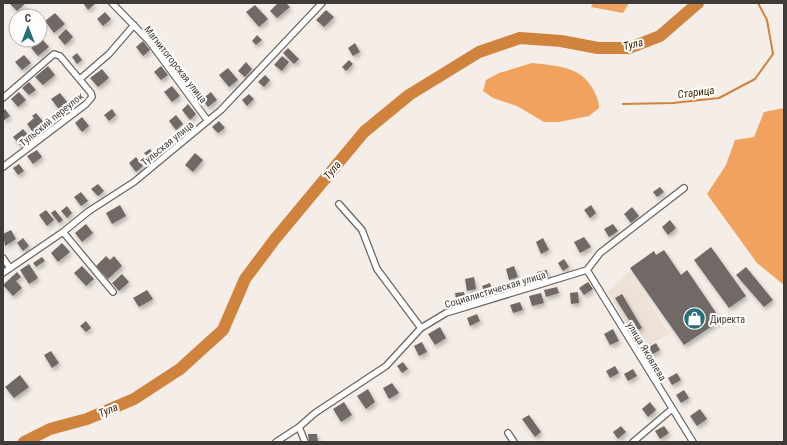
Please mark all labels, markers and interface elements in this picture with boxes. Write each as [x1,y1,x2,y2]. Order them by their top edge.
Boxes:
north arrow [8,8,48,48]
text: С [25,12,31,25]
street label: Магнитогорская улица [142,24,209,105]
water label: Тула [622,36,644,53]
water label: Старица [677,84,715,101]
street label: Тульский переулок [17,90,86,148]
street label: Тульская улица [139,119,196,168]
water label: Тула [321,158,344,182]
street label: Социалистическая улица [443,269,547,310]
shop icon: Директа [682,306,708,332]
place label: Директа [710,314,745,325]
street label: улица Яковлева [625,320,669,383]
water label: Тула [96,401,120,420]

